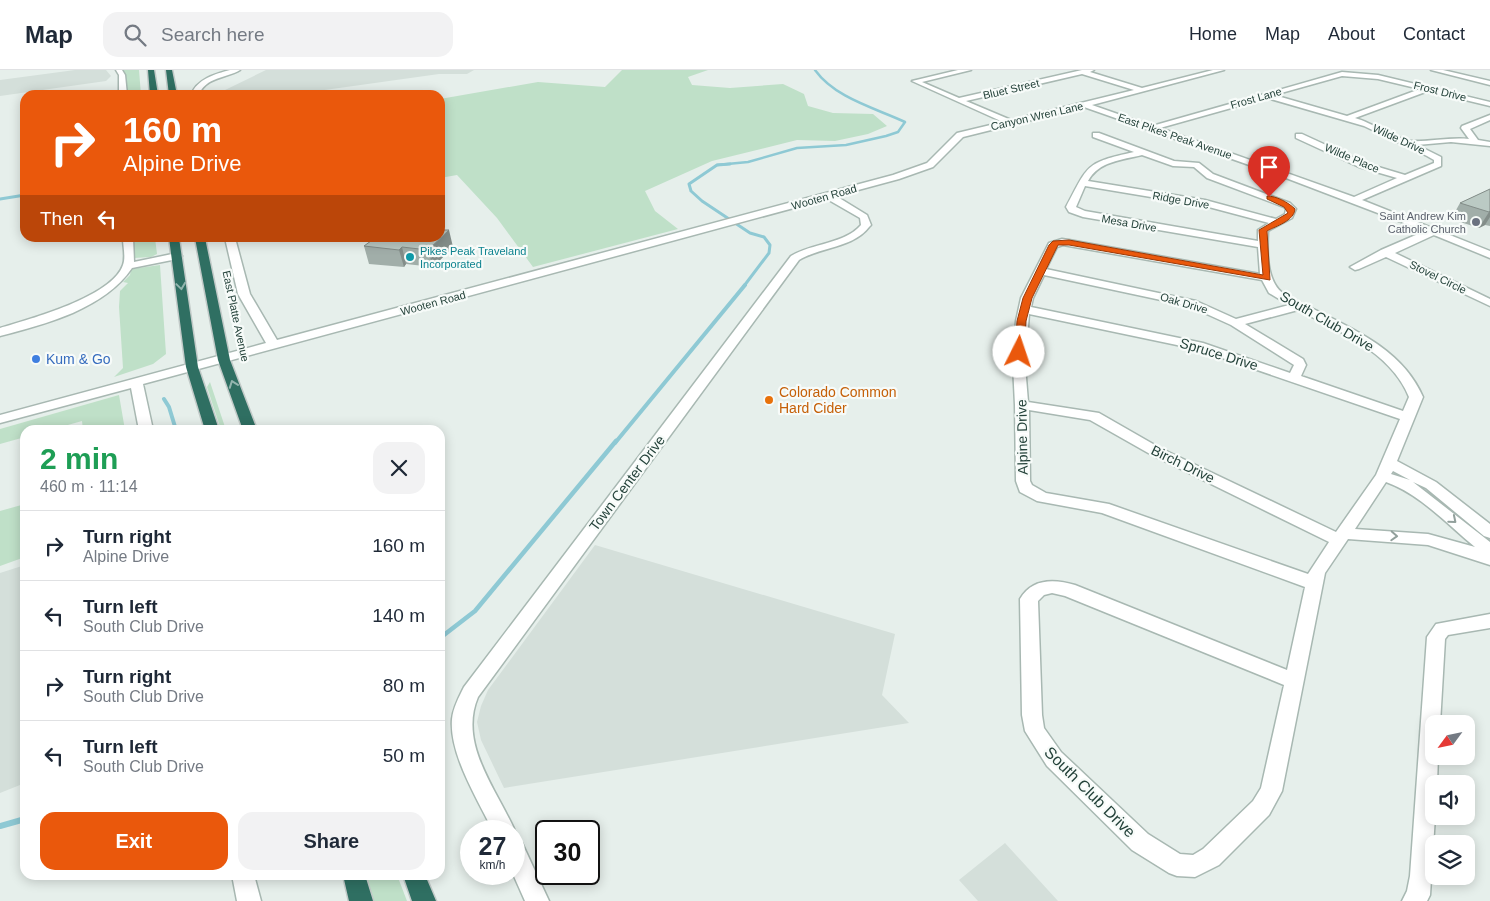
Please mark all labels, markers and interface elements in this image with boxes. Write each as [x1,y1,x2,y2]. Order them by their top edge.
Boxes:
search box [103,12,453,57]
text: Map [25,21,73,48]
icon: search [121,21,149,49]
text: Search here [161,24,265,45]
text: Home [1189,24,1237,44]
text: Map [1265,24,1300,44]
text: About [1328,24,1375,44]
text: Contact [1403,24,1465,44]
street label: Bluet Street [982,77,1040,101]
street label: Frost Drive [1412,79,1468,103]
street label: Frost Lane [1229,85,1283,111]
street label: Canyon Wren Lane [990,100,1084,132]
icon: right [40,110,105,175]
text: 160 m [123,110,222,149]
street label: East Pikes Peak Avenue [1116,111,1234,161]
street label: Wilde Drive [1371,122,1427,156]
street label: Wilde Place [1323,141,1381,175]
pin [1248,146,1290,197]
text: Alpine Drive [123,151,242,176]
icon: arrive [1255,153,1283,181]
street label: Wooten Road [790,182,858,212]
street label: Ridge Drive [1152,189,1210,211]
icon: left [93,205,121,233]
text: Then [40,208,83,229]
place label: Saint Andrew Kim Catholic Church [1379,210,1466,235]
street label: Mesa Drive [1101,212,1157,234]
marker: Saint Andrew Kim Catholic Church [1470,216,1482,228]
place label: Pikes Peak Traveland Incorporated [420,245,526,270]
marker: Pikes Peak Traveland Incorporated [404,251,416,263]
street label: Stovel Circle [1408,258,1468,296]
street label: East Platte Avenue [220,269,252,363]
one-way arrow [175,282,186,290]
street label: South Club Drive [1277,288,1377,354]
street label: Wooten Road [399,289,467,317]
street label: Oak Drive [1159,290,1209,316]
position arrow [992,325,1044,377]
street label: Spruce Drive [1178,335,1260,374]
place label: Kum & Go [46,351,111,367]
marker: Kum & Go [30,353,42,365]
one-way arrow [229,381,239,389]
place label: Colorado Common Hard Cider [779,384,897,416]
marker: Colorado Common Hard Cider [763,394,775,406]
street label: Alpine Drive [1013,399,1031,475]
street label: Town Center Drive [586,432,668,534]
text: 2 min [40,442,118,475]
button: close [373,442,425,494]
street label: Birch Drive [1149,442,1217,486]
text: 460 m · 11:14 [40,478,138,495]
one-way arrow [1447,515,1456,523]
text: Turn right [83,526,171,547]
one-way arrow [1390,530,1398,541]
icon: right [40,532,68,560]
text: 160 m [372,535,425,556]
text: Alpine Drive [83,548,169,565]
text: Turn left [83,596,158,617]
icon: left [40,602,68,630]
text: 140 m [372,605,425,626]
text: South Club Drive [83,618,204,635]
text: Turn right [83,666,171,687]
icon: right [40,672,68,700]
text: 80 m [383,675,425,696]
text: South Club Drive [83,688,204,705]
north arrow [1425,715,1475,765]
map controls [1425,715,1475,885]
text: Turn left [83,736,158,757]
icon: left [40,742,68,770]
street label: South Club Drive [1041,743,1139,841]
text: 50 m [383,745,425,766]
text: South Club Drive [83,758,204,775]
button: sound [1425,775,1475,825]
button: Exit [40,812,228,870]
button: Share [238,812,425,870]
speed limit sign: 30 [535,820,600,885]
text: 27 [479,832,506,860]
button: layers [1425,835,1475,885]
text: km/h [479,858,506,872]

